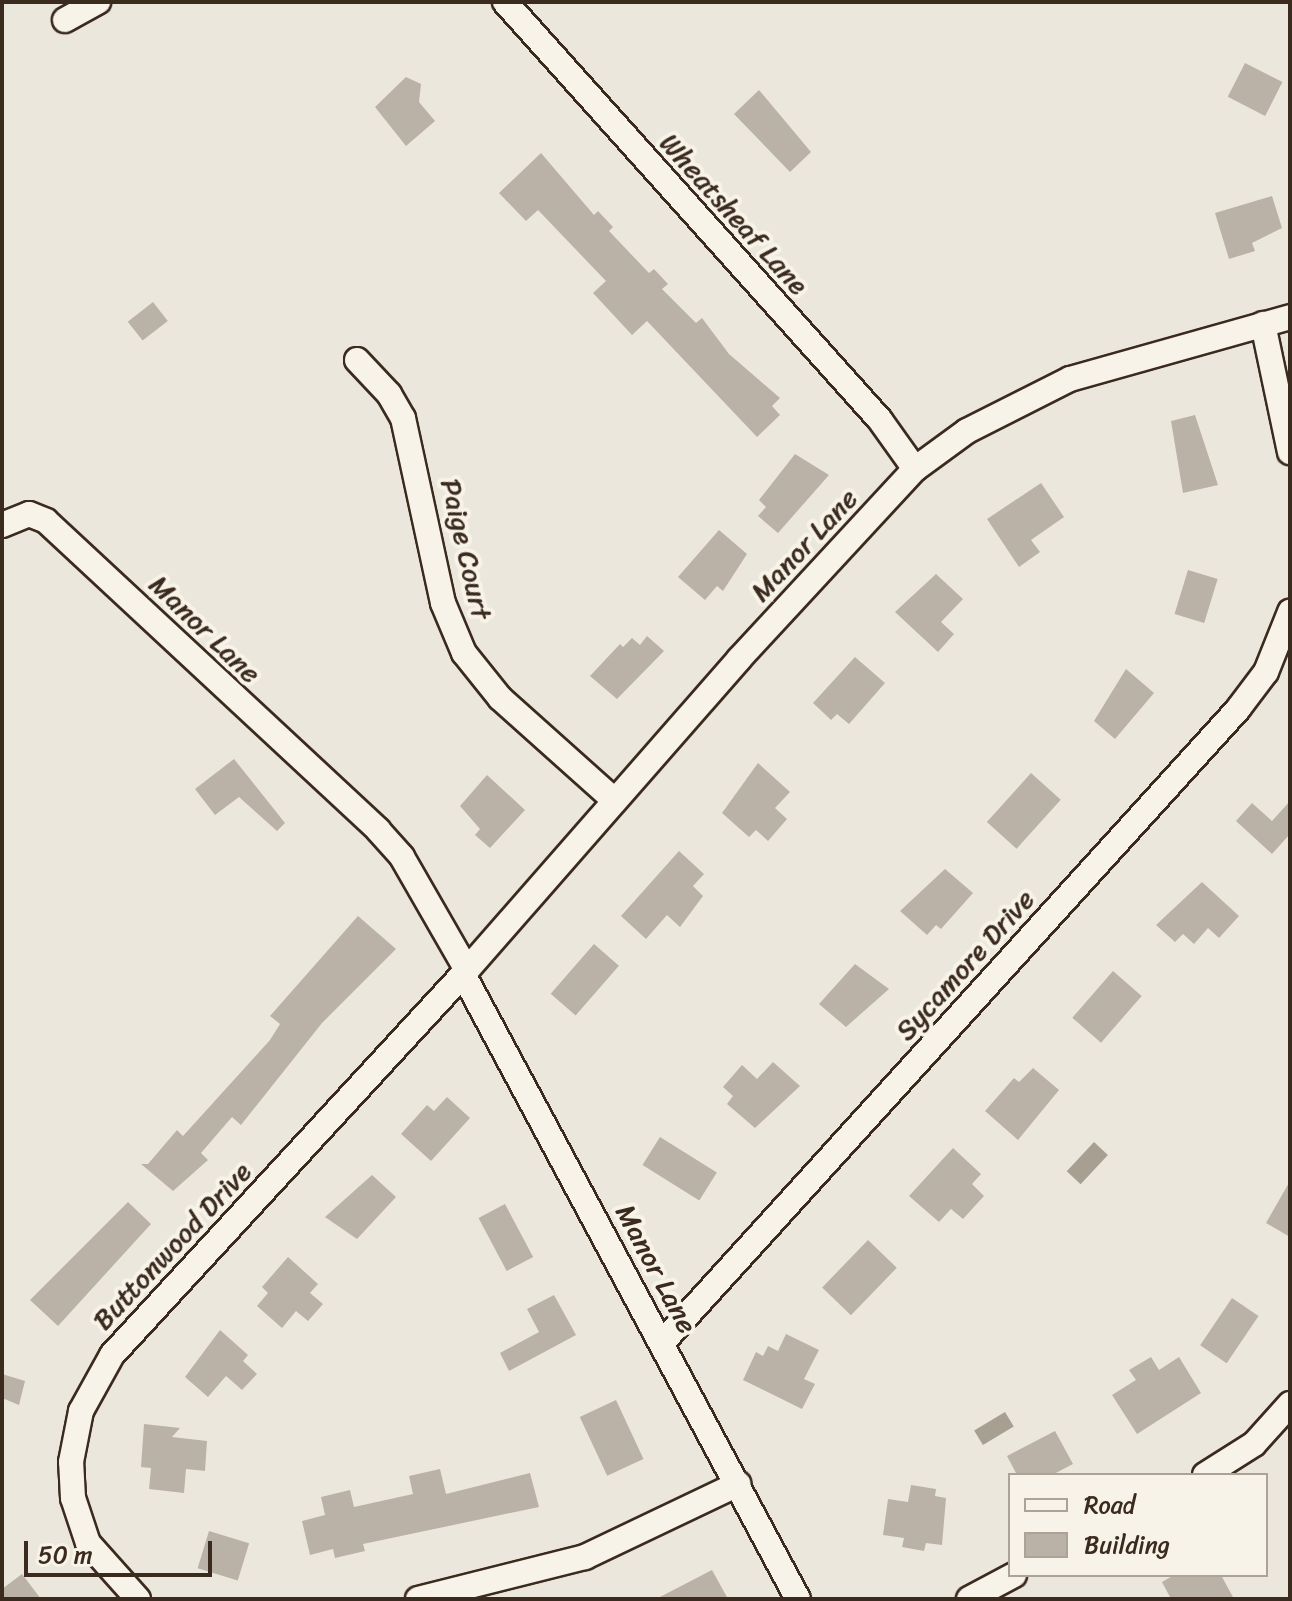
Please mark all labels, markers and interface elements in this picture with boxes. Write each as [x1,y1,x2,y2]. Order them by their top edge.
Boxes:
street label: Wheatsheaf Lane [652,126,816,302]
street label: Paige Court [433,475,499,623]
street label: Manor Lane [743,482,865,608]
street label: Manor Lane [142,568,268,690]
street label: Sycamore Drive [888,883,1042,1047]
street label: Buttonwood Drive [85,1155,259,1337]
street label: Manor Lane [608,1199,704,1339]
legend [1008,1473,1268,1577]
text: Road [1084,1484,1135,1526]
text: Building [1084,1524,1170,1566]
scale bar [28,1525,216,1575]
text: 50 m [38,1534,93,1576]

